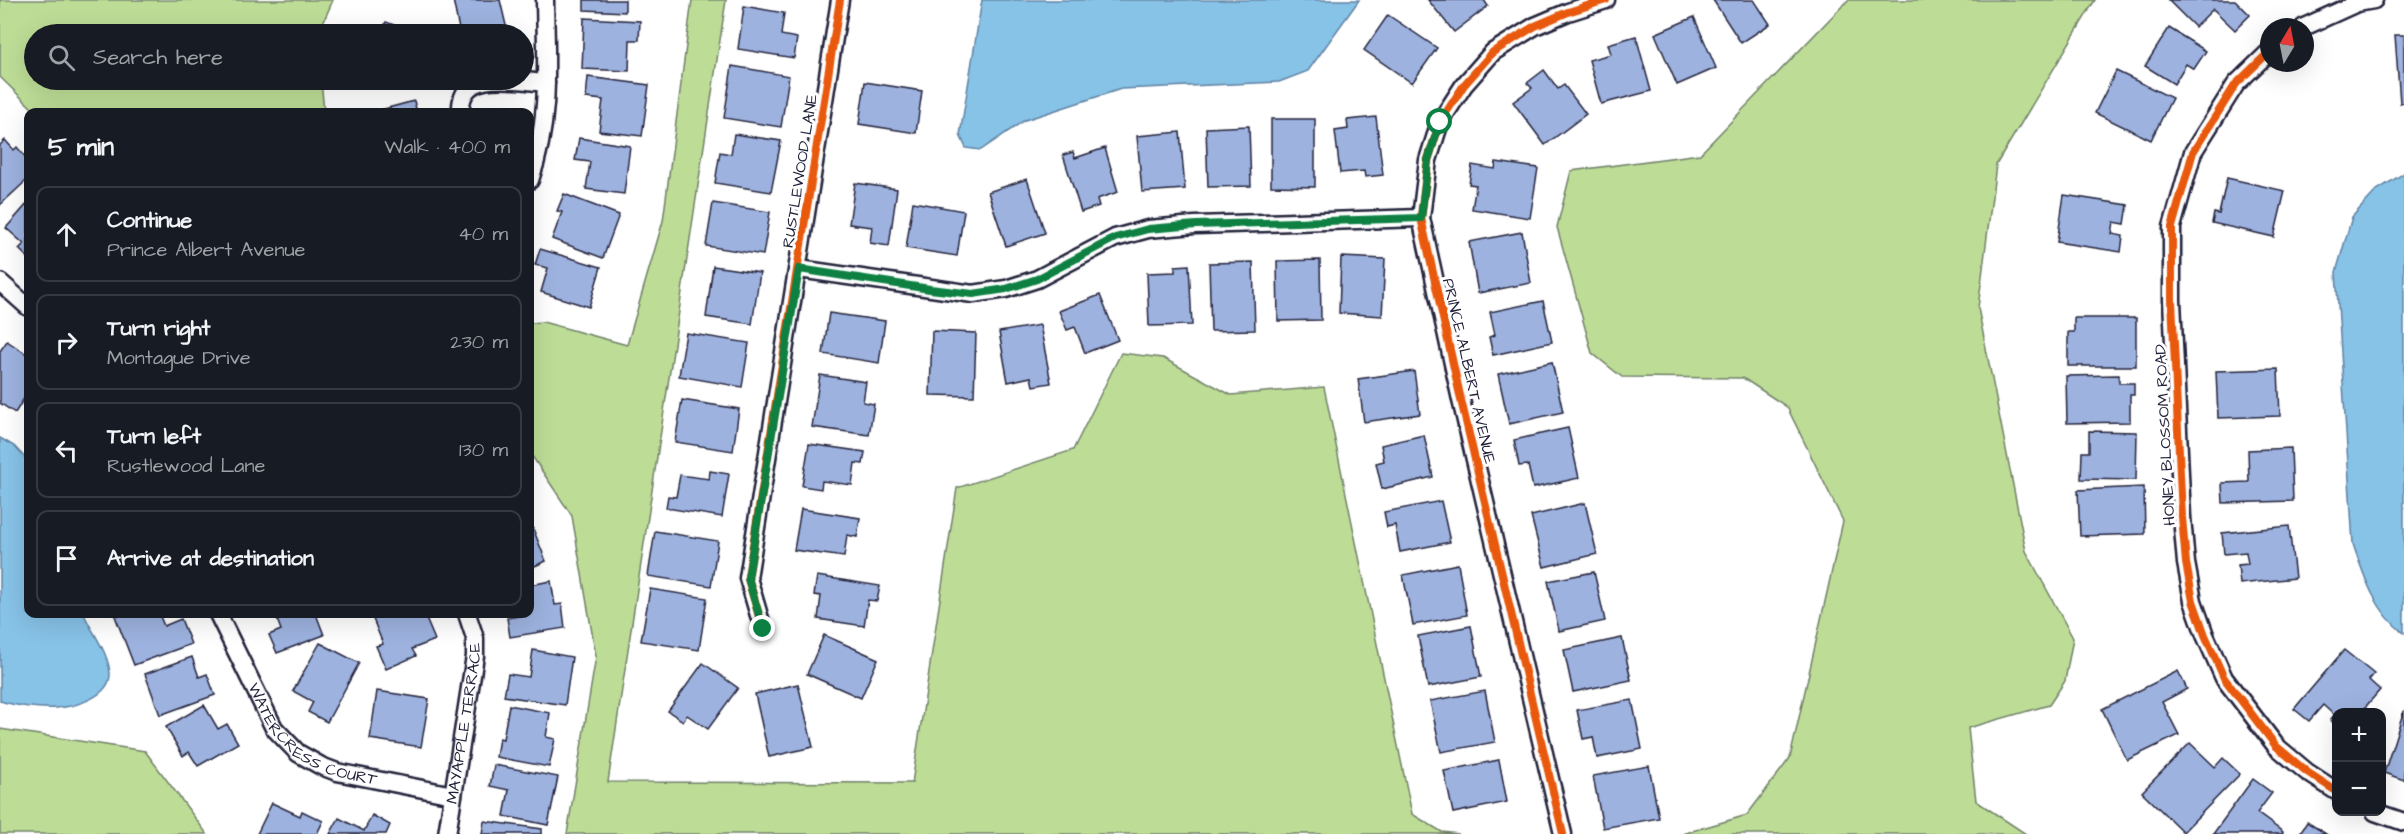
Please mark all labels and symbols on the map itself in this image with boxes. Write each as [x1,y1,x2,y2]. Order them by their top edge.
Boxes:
north arrow [2260,18,2314,72]
street label: RUSTLEWOOD LANE [777,92,823,249]
route start [1426,108,1452,134]
street label: PRINCE ALBERT AVENUE [1437,276,1501,466]
street label: HONEY BLOSSOM ROAD [2149,344,2181,526]
route end [749,615,775,641]
street label: MAYAPPLE TERRACE [441,642,486,806]
street label: WATERCRESS COURT [243,679,379,791]

